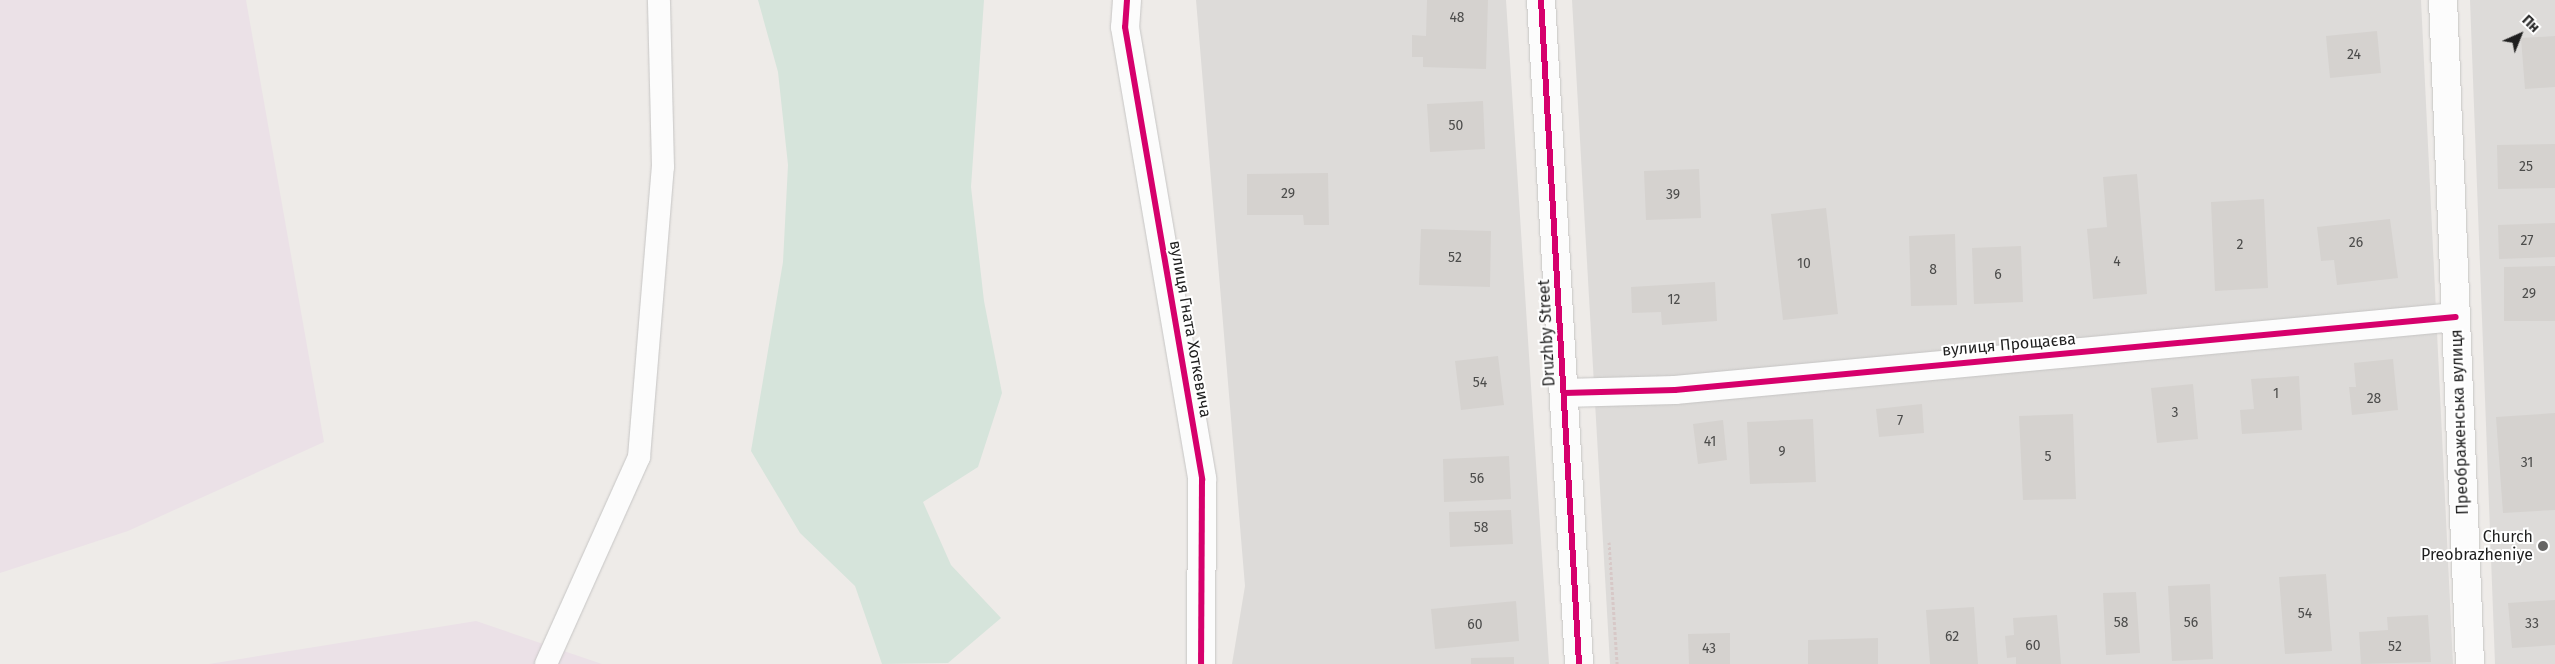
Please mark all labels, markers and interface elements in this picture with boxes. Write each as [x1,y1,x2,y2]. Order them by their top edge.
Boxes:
house number: 48 [1449,10,1465,26]
north arrow [2495,10,2545,60]
text: Пн [2519,12,2543,36]
house number: 24 [2347,47,2361,63]
house number: 50 [1449,118,1463,134]
house number: 25 [2519,159,2533,175]
house number: 29 [1281,186,1295,202]
house number: 39 [1666,187,1680,203]
house number: 27 [2520,233,2534,249]
house number: 26 [2349,235,2363,251]
house number: 2 [2237,237,2243,253]
street label: вулиця Гната Хоткевича [1165,239,1215,419]
house number: 52 [1448,250,1462,266]
house number: 4 [2113,254,2121,270]
house number: 10 [1797,256,1811,272]
house number: 8 [1929,262,1937,278]
house number: 6 [1994,267,2002,283]
street label: Druzhby Street [1535,279,1559,387]
house number: 29 [2522,286,2536,302]
house number: 12 [1668,292,1680,308]
street label: Преображенська вулиця [2447,329,2473,515]
street label: вулиця Прощаєва [1941,330,2077,360]
house number: 54 [1473,375,1487,391]
house number: 1 [2273,386,2279,402]
house number: 28 [2367,391,2381,407]
house number: 3 [2172,405,2178,421]
house number: 7 [1897,413,1903,429]
house number: 41 [1704,434,1716,450]
house number: 9 [1778,444,1786,460]
house number: 5 [2044,449,2052,465]
house number: 31 [2521,455,2533,471]
house number: 56 [1470,471,1484,487]
house number: 58 [1474,520,1488,536]
place label: Church Preobrazheniye [2421,527,2533,565]
marker: Church Preobrazheniye [2537,540,2549,552]
house number: 54 [2298,606,2312,622]
house number: 58 [2114,615,2128,631]
house number: 56 [2184,615,2198,631]
house number: 33 [2525,616,2539,632]
house number: 60 [1467,617,1483,633]
house number: 62 [1945,629,1959,645]
house number: 60 [2025,638,2041,654]
house number: 52 [2388,639,2402,655]
house number: 43 [1702,641,1716,657]

